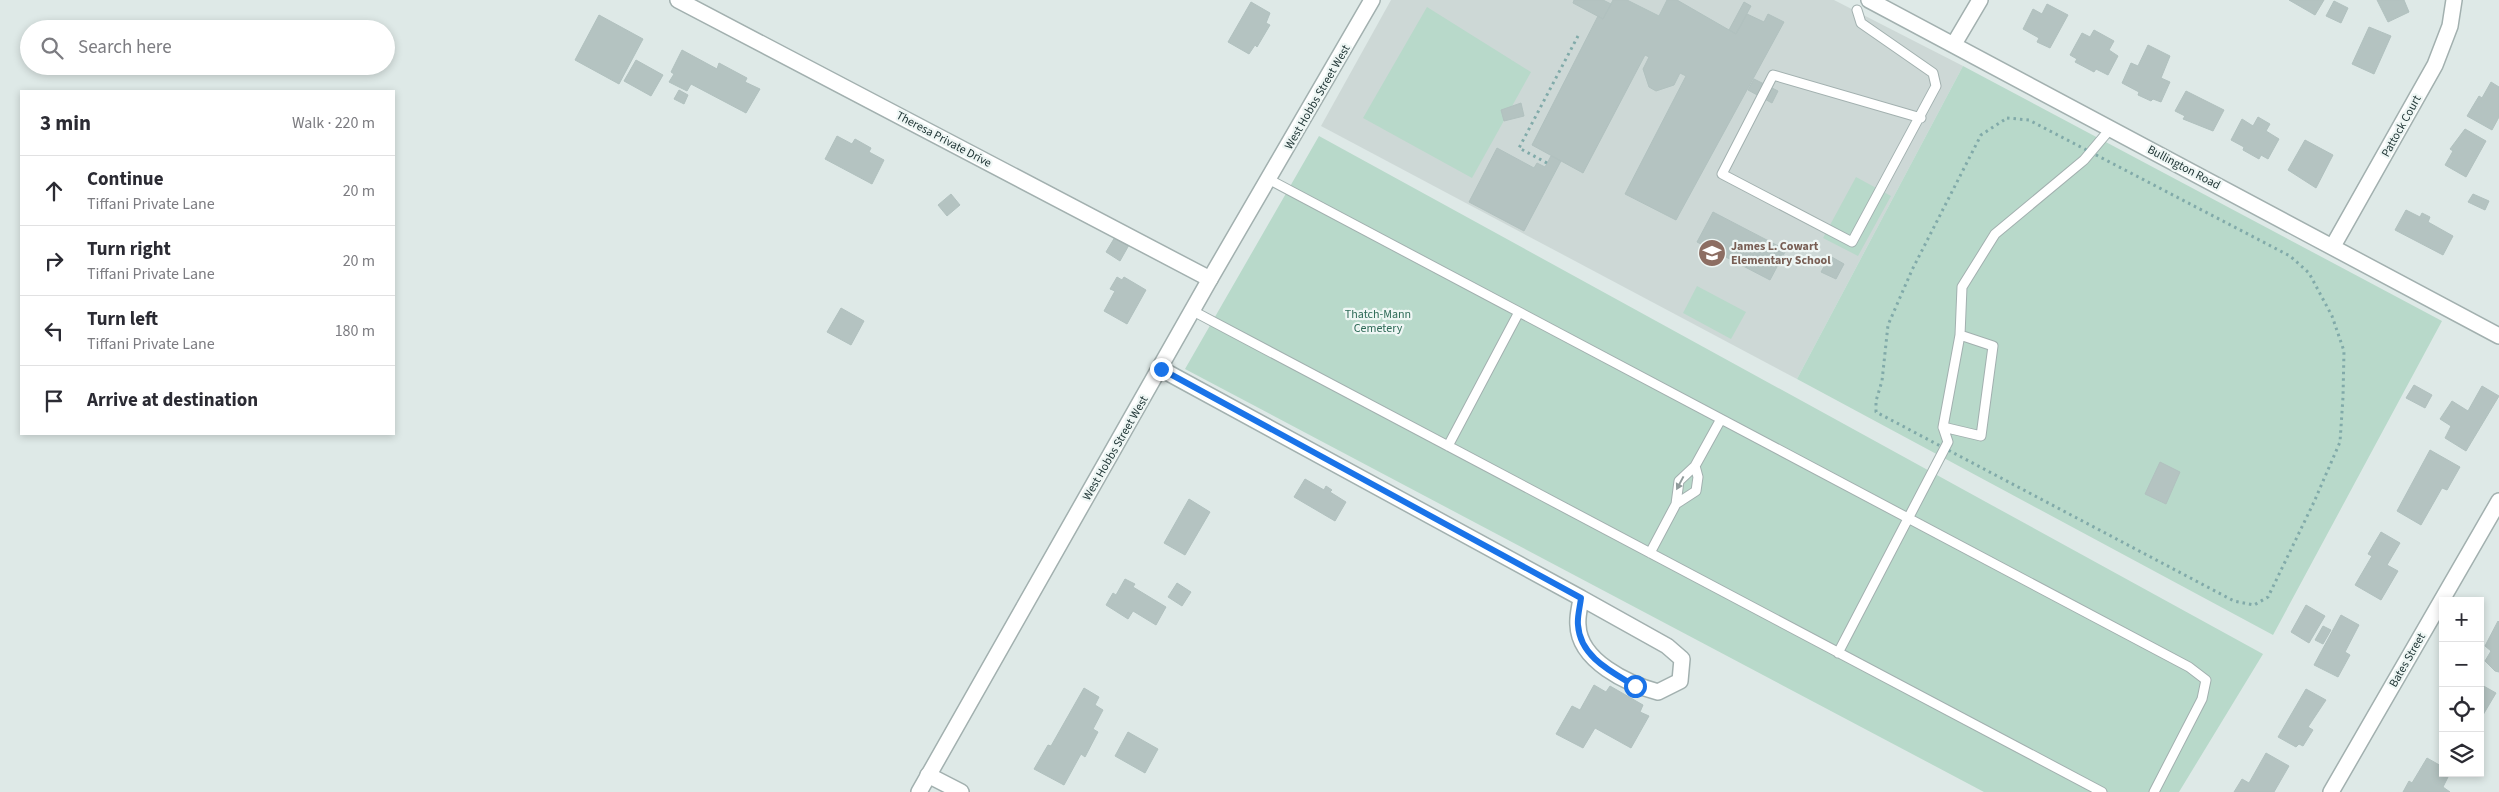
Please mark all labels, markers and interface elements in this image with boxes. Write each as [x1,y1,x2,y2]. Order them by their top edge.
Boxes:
search box [20,20,395,75]
icon: search [38,34,66,62]
text: Search here [78,34,172,61]
street label: West Hobbs Street West [1280,42,1354,153]
street label: Pattock Court [2377,92,2425,160]
street label: Theresa Private Drive [893,107,995,172]
text: 3 min [40,108,91,138]
text: Walk · 220 m [292,112,375,134]
street label: Bullington Road [2144,141,2223,194]
text: Continue [87,166,164,193]
icon: ahead [40,177,68,205]
text: 20 m [343,180,375,202]
text: Tiffani Private Lane [87,193,215,215]
text: Turn right [87,236,171,263]
school or university icon: James L. Cowart Elementary School [1697,238,1727,268]
place label: James L. Cowart Elementary School [1731,238,1831,269]
icon: right [40,247,68,275]
text: 20 m [343,250,375,272]
text: Tiffani Private Lane [87,263,215,285]
text: Turn left [87,306,158,333]
park label: Thatch-Mann Cemetery [1345,306,1411,337]
icon: left [40,317,68,345]
text: 180 m [335,320,375,342]
text: Tiffani Private Lane [87,333,215,355]
route end [1150,358,1173,381]
icon: arrive [40,387,68,415]
text: Arrive at destination [87,387,258,414]
street label: West Hobbs Street West [1078,393,1152,504]
one-way arrow [1676,476,1685,489]
map controls [2439,597,2484,777]
button: + [2439,597,2484,642]
street label: Bates Street [2385,630,2430,691]
button: − [2439,642,2484,687]
route start [1624,675,1647,698]
button: locate [2439,687,2484,732]
button: layers [2439,732,2484,777]

